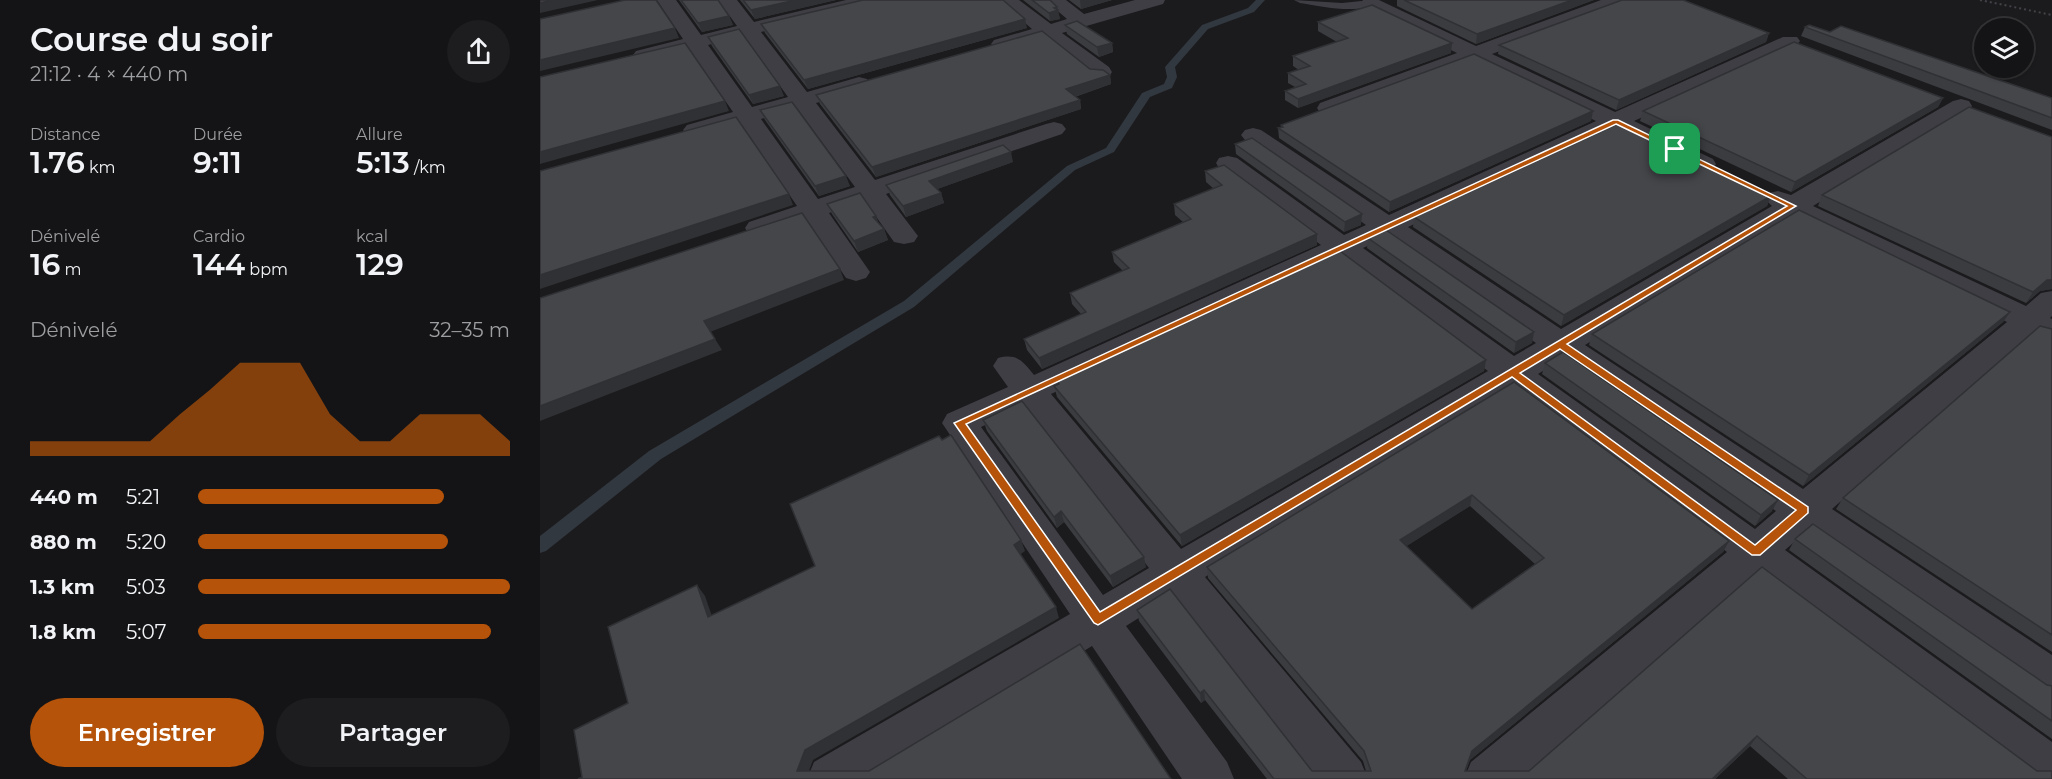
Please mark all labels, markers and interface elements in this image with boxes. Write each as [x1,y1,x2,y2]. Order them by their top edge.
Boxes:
map controls [1974,18,2034,78]
button: layers [1974,18,2034,78]
text: Course du soir [30,19,273,59]
button: share [447,20,510,83]
text: 21:12 · 4 × 440 m [30,62,188,86]
pin [1649,123,1700,174]
text: Distance [30,125,100,144]
text: Durée [193,125,243,144]
text: Allure [356,125,403,144]
icon: arrive [1658,132,1691,165]
text: 1.76 [30,144,85,181]
text: 9:11 [193,144,242,181]
text: 5:13 [356,144,410,181]
text: km [85,158,115,177]
text: /km [410,158,446,177]
text: Dénivelé [30,227,100,246]
text: Cardio [193,227,245,246]
text: kcal [356,227,388,246]
text: 16 [30,246,60,283]
text: 144 [193,246,245,283]
text: 129 [356,246,404,283]
text: m [60,260,81,279]
text: bpm [245,260,288,279]
text: Dénivelé [30,318,118,342]
text: 32–35 m [429,318,510,342]
text: 440 m [30,485,98,509]
text: 5:21 [126,485,160,509]
text: 880 m [30,530,97,554]
text: 5:20 [126,530,166,554]
text: 1.3 km [30,575,95,599]
text: 5:03 [126,575,166,599]
text: 1.8 km [30,620,96,644]
text: 5:07 [126,620,166,644]
button: Enregistrer [30,698,264,767]
button: Partager [276,698,510,767]

